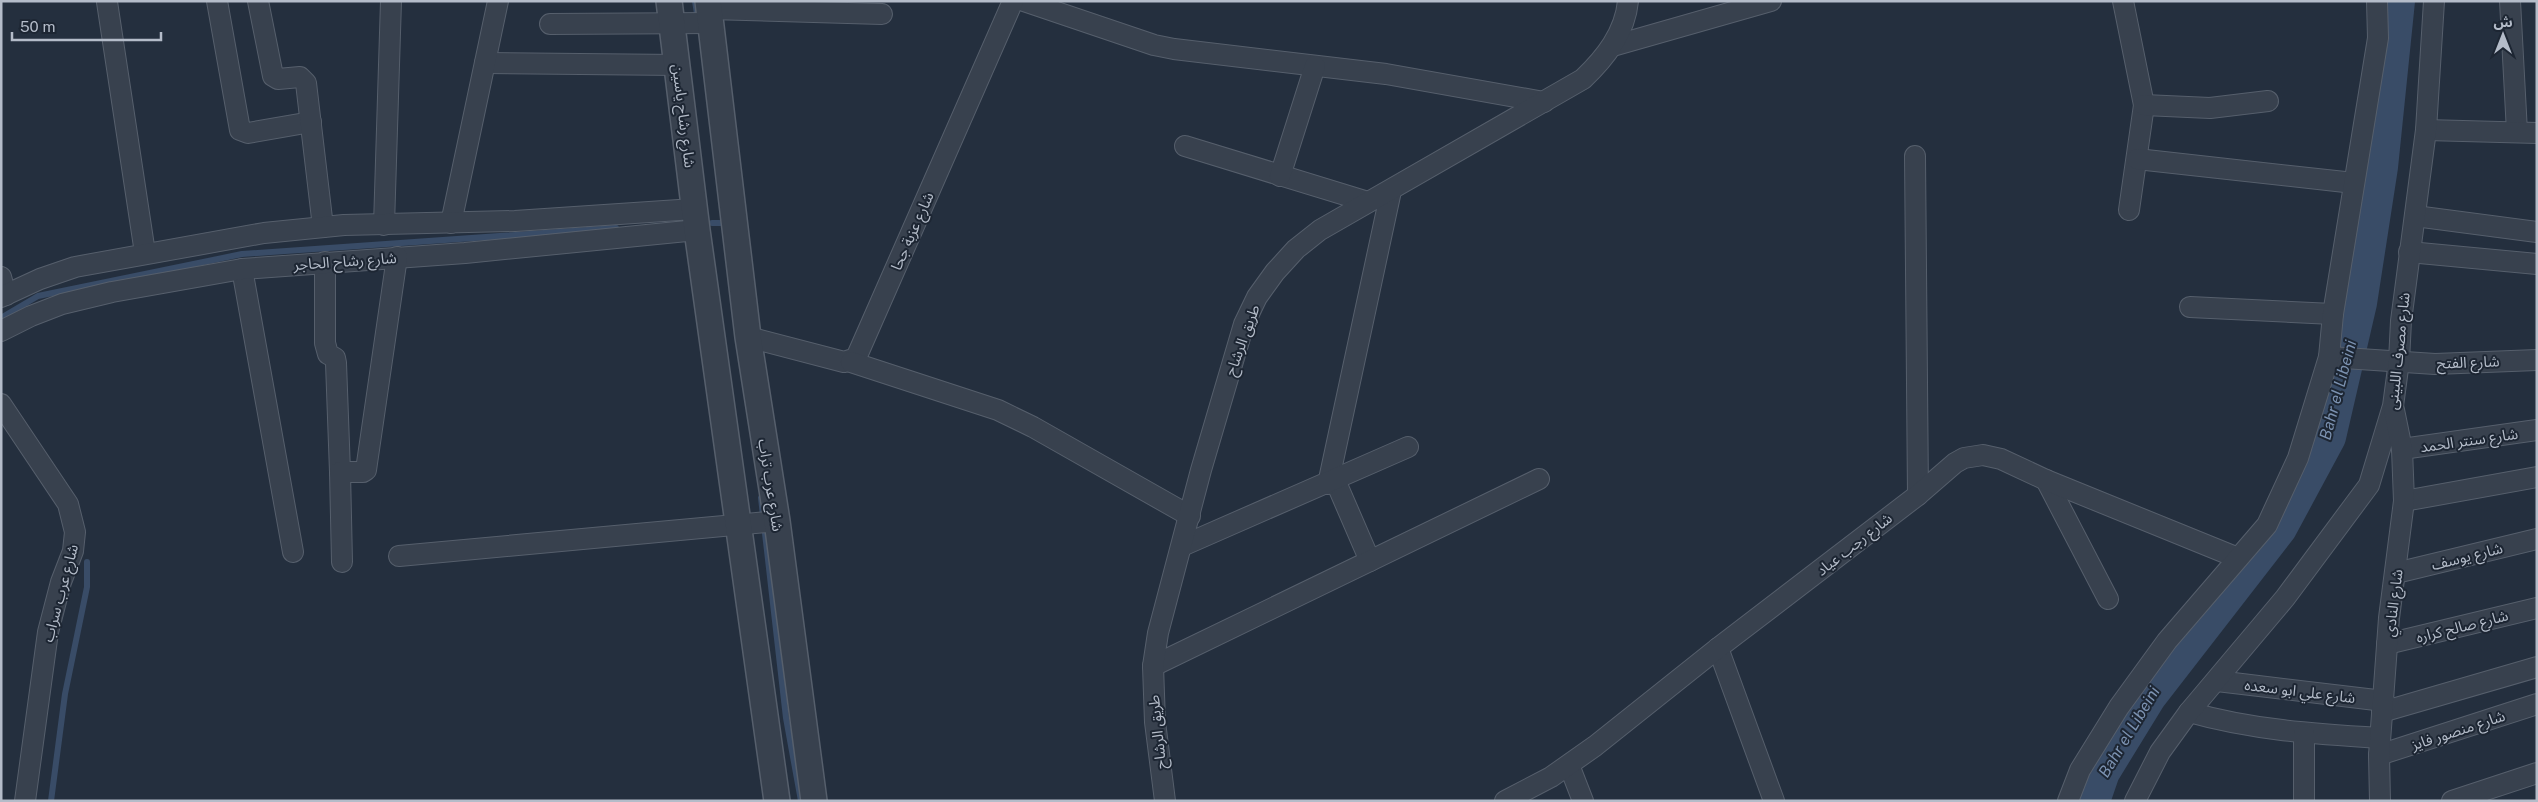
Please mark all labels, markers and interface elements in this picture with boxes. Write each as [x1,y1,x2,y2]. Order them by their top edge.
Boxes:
scale bar [12,10,161,42]
north arrow [2478,10,2528,60]
text: ش [2493,14,2513,30]
text: 50 m [20,18,55,35]
street label: شارع رشاح ياسين [665,63,699,170]
street label: شارع عزبة جحا [887,189,941,274]
street label: شارع رشاح الحاجر [292,249,398,277]
street label: شارع مصرف اللبينى [2383,291,2417,411]
street label: طريق الرشاح [1221,302,1266,379]
water label: Bahr el Libeini [2316,338,2360,442]
street label: شارع الفتح [2436,352,2500,376]
street label: شارع سنتر الحمد [2419,425,2520,459]
street label: شارع عرب تراب [751,438,787,533]
street label: شارع رجب عياد [1813,509,1898,582]
street label: شارع يوسف [2430,539,2506,577]
street label: شارع عرب سراب [39,542,85,645]
street label: شارع النادي [2380,568,2410,638]
street label: شارع صالح كراره [2414,606,2511,650]
street label: شارع علي ابو سعده [2243,676,2357,710]
water label: Bahr el Libeini [2094,683,2164,781]
street label: طريق الرشاح [1145,694,1173,770]
street label: شارع منصور فايز [2408,707,2509,757]

